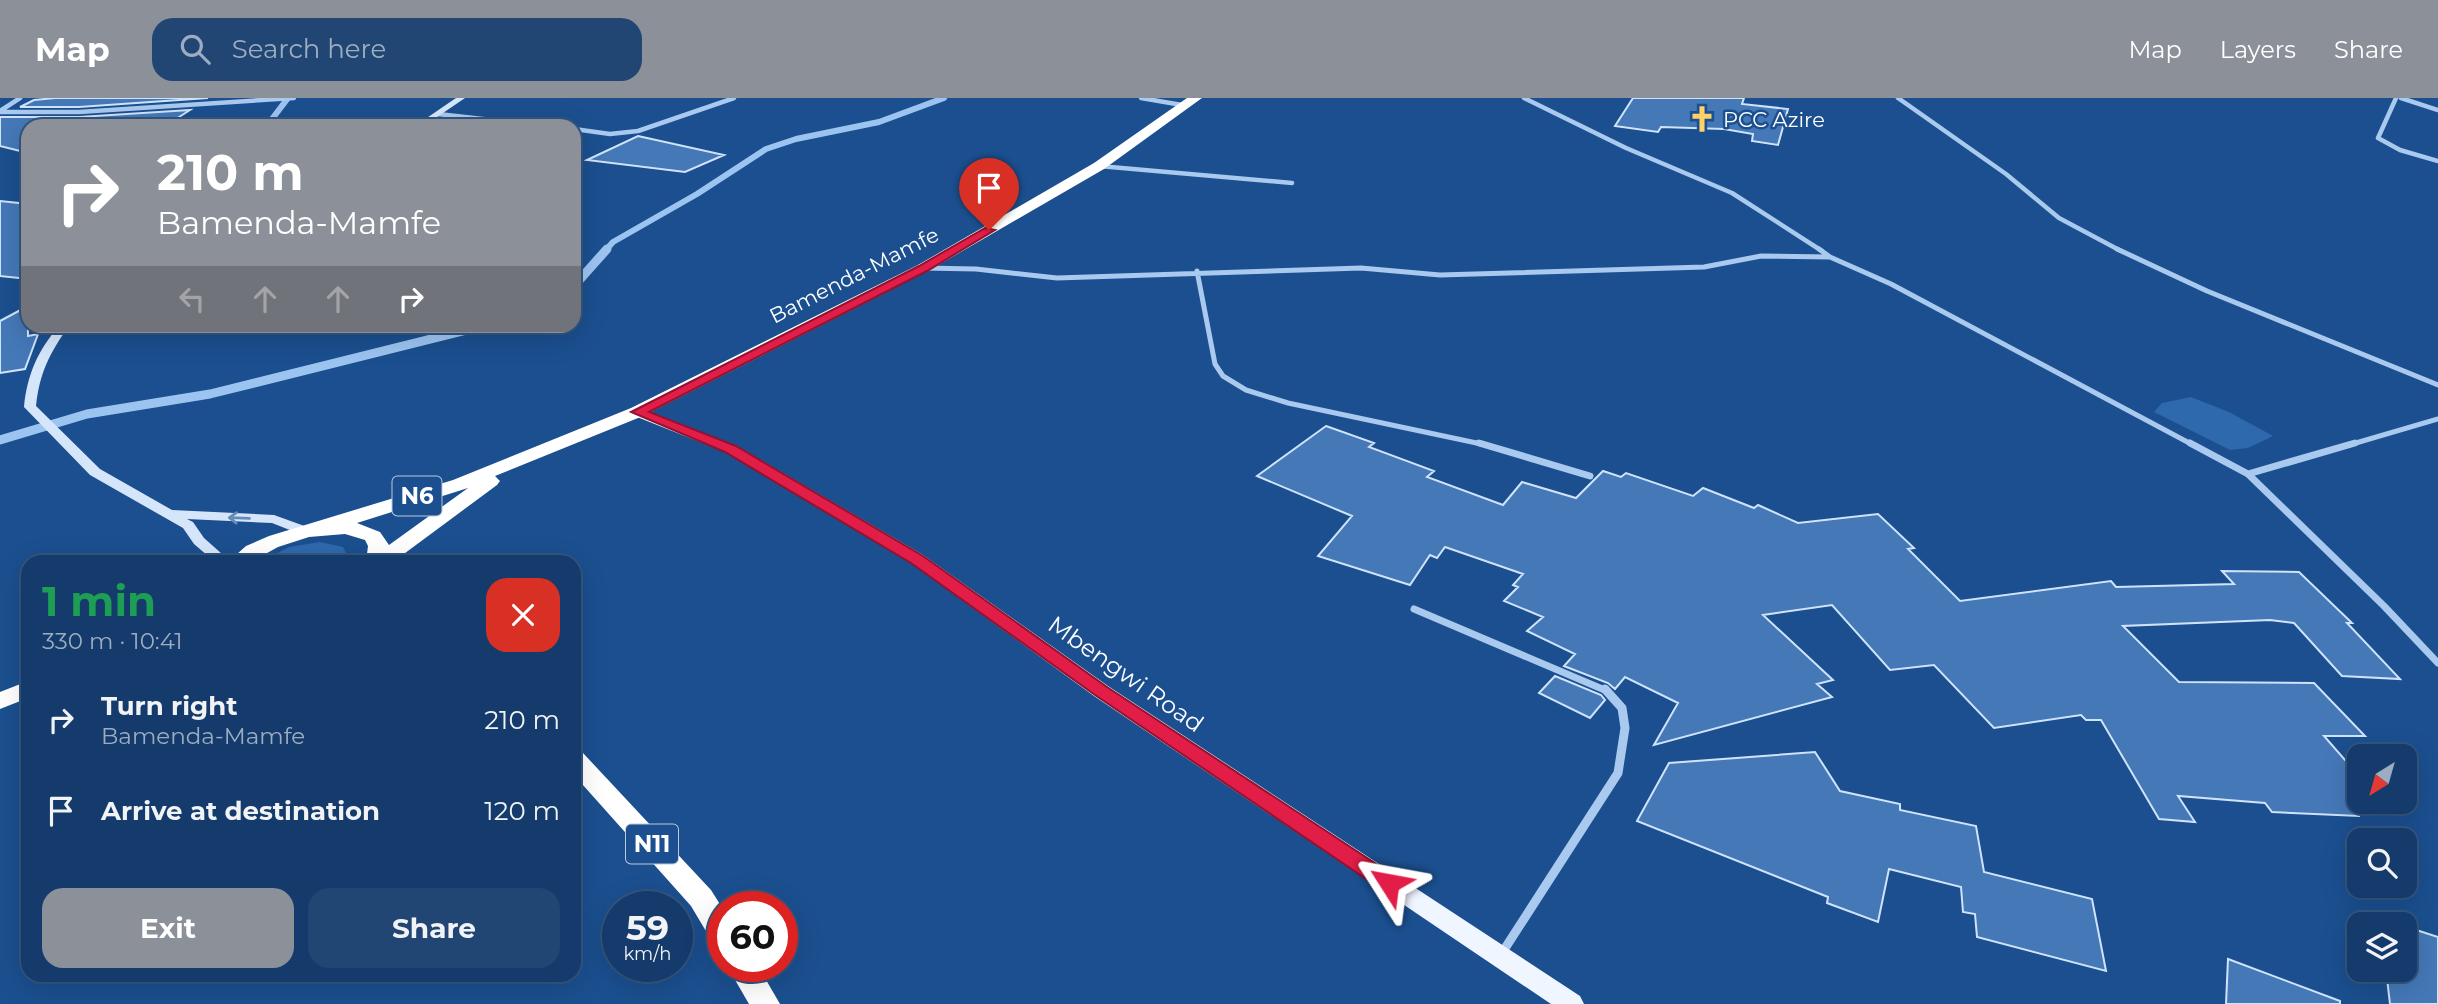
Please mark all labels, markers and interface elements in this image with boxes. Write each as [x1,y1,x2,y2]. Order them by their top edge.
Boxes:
search box [152,18,642,81]
text: Map [35,29,110,69]
icon: search [176,30,214,68]
text: Search here [232,33,386,65]
text: Map [2128,35,2182,64]
text: Layers [2220,35,2296,64]
text: Share [2334,35,2403,64]
church icon: PCC Azire [1687,104,1717,134]
place label: PCC Azire [1723,107,1825,132]
text: 210 m [157,143,304,202]
icon: right [42,147,133,238]
pin [959,158,1019,230]
icon: arrive [970,169,1008,207]
text: Bamenda-Mamfe [157,203,441,242]
street label: Bamenda-Mamfe [765,222,943,328]
icon: left [173,280,211,318]
icon: ahead [246,280,284,318]
icon: ahead [319,280,357,318]
icon: right [392,280,430,318]
road number: N6 [392,476,442,516]
one-way arrow [228,511,251,524]
text: 1 min [42,575,156,627]
button: close [486,578,560,652]
street label: Mbengwi Road [1043,610,1209,738]
text: 330 m · 10:41 [42,627,183,655]
text: Turn right [101,690,237,722]
icon: right [42,701,80,739]
text: 210 m [484,704,560,736]
text: Bamenda-Mamfe [101,722,305,750]
north arrow [2347,744,2417,814]
map controls [2347,744,2417,982]
icon: arrive [42,792,80,830]
text: Arrive at destination [101,795,380,827]
text: 120 m [484,795,560,827]
road number: N11 [626,824,678,864]
button: search [2347,828,2417,898]
position arrow [1352,846,1426,920]
button: Exit [42,888,294,968]
button: Share [308,888,560,968]
speed limit sign: 60 [707,891,798,982]
text: 59 [626,906,669,949]
button: layers [2347,912,2417,982]
text: km/h [623,943,672,965]

